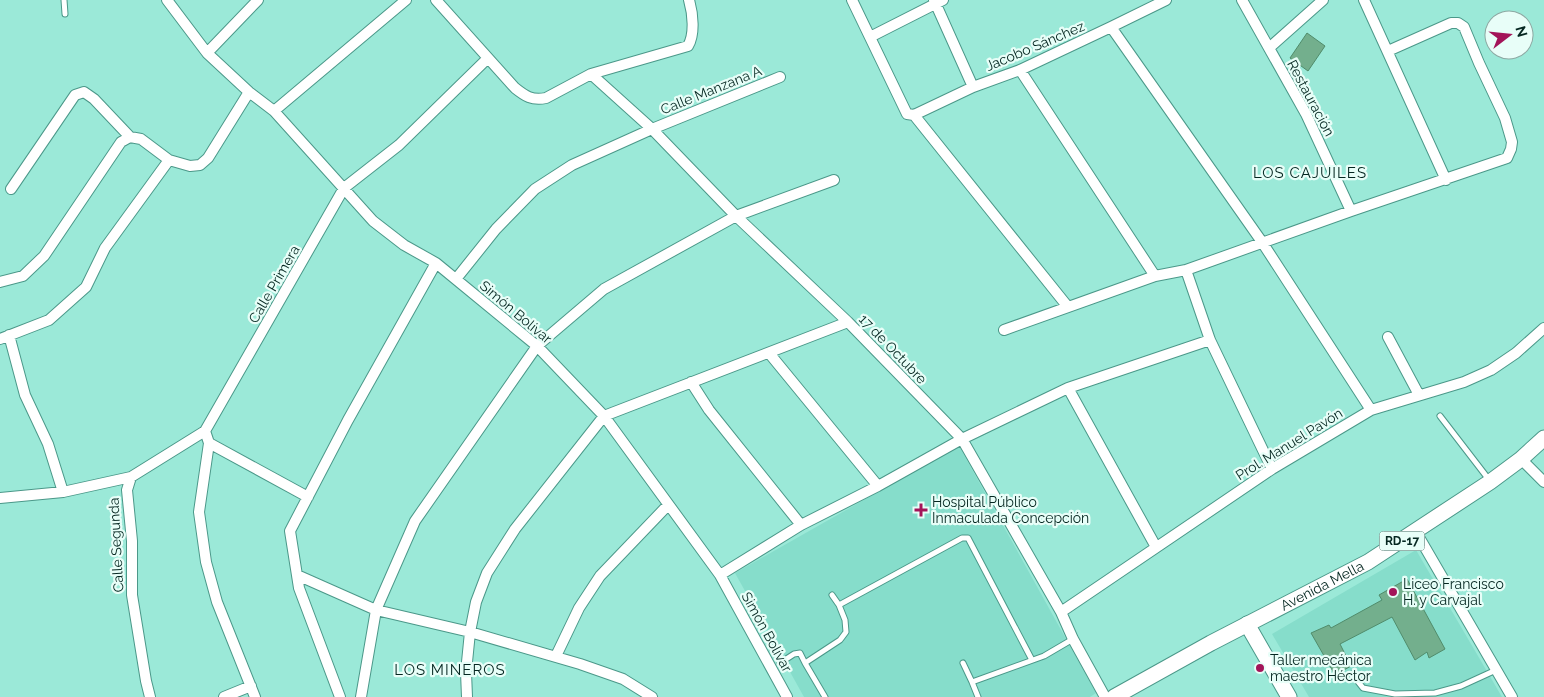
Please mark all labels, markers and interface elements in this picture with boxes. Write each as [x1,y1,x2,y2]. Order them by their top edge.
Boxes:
north arrow [1484,10,1534,60]
street label: Jacobo Sánchez [983,18,1087,74]
text: N [1512,24,1531,39]
street label: Restauración [1284,57,1338,139]
street label: Calle Manzana A [658,62,764,118]
district label: LOS CAJUILES [1253,164,1367,182]
street label: Calle Primera [245,242,303,326]
street label: Simón Bolívar [477,277,555,347]
street label: 17 de Octubre [856,311,930,387]
street label: Prol. Manuel Pavón [1233,405,1345,483]
place label: Hospital Público Inmaculada Concepción [932,494,1089,526]
street label: Calle Segunda [106,497,126,593]
marker: Hospital Público Inmaculada Concepción [914,503,928,517]
road number: RD-17 [1380,532,1424,550]
street label: Avenida Mella [1278,558,1366,614]
place label: Liceo Francisco H. y Carvajal [1403,576,1504,608]
marker: Liceo Francisco H. y Carvajal [1387,586,1399,598]
street label: Simón Bolívar [738,589,796,675]
place label: Taller mecánica maestro Héctor [1270,652,1372,684]
district label: LOS MINEROS [394,661,506,679]
marker: Taller mecánica maestro Héctor [1254,662,1266,674]

